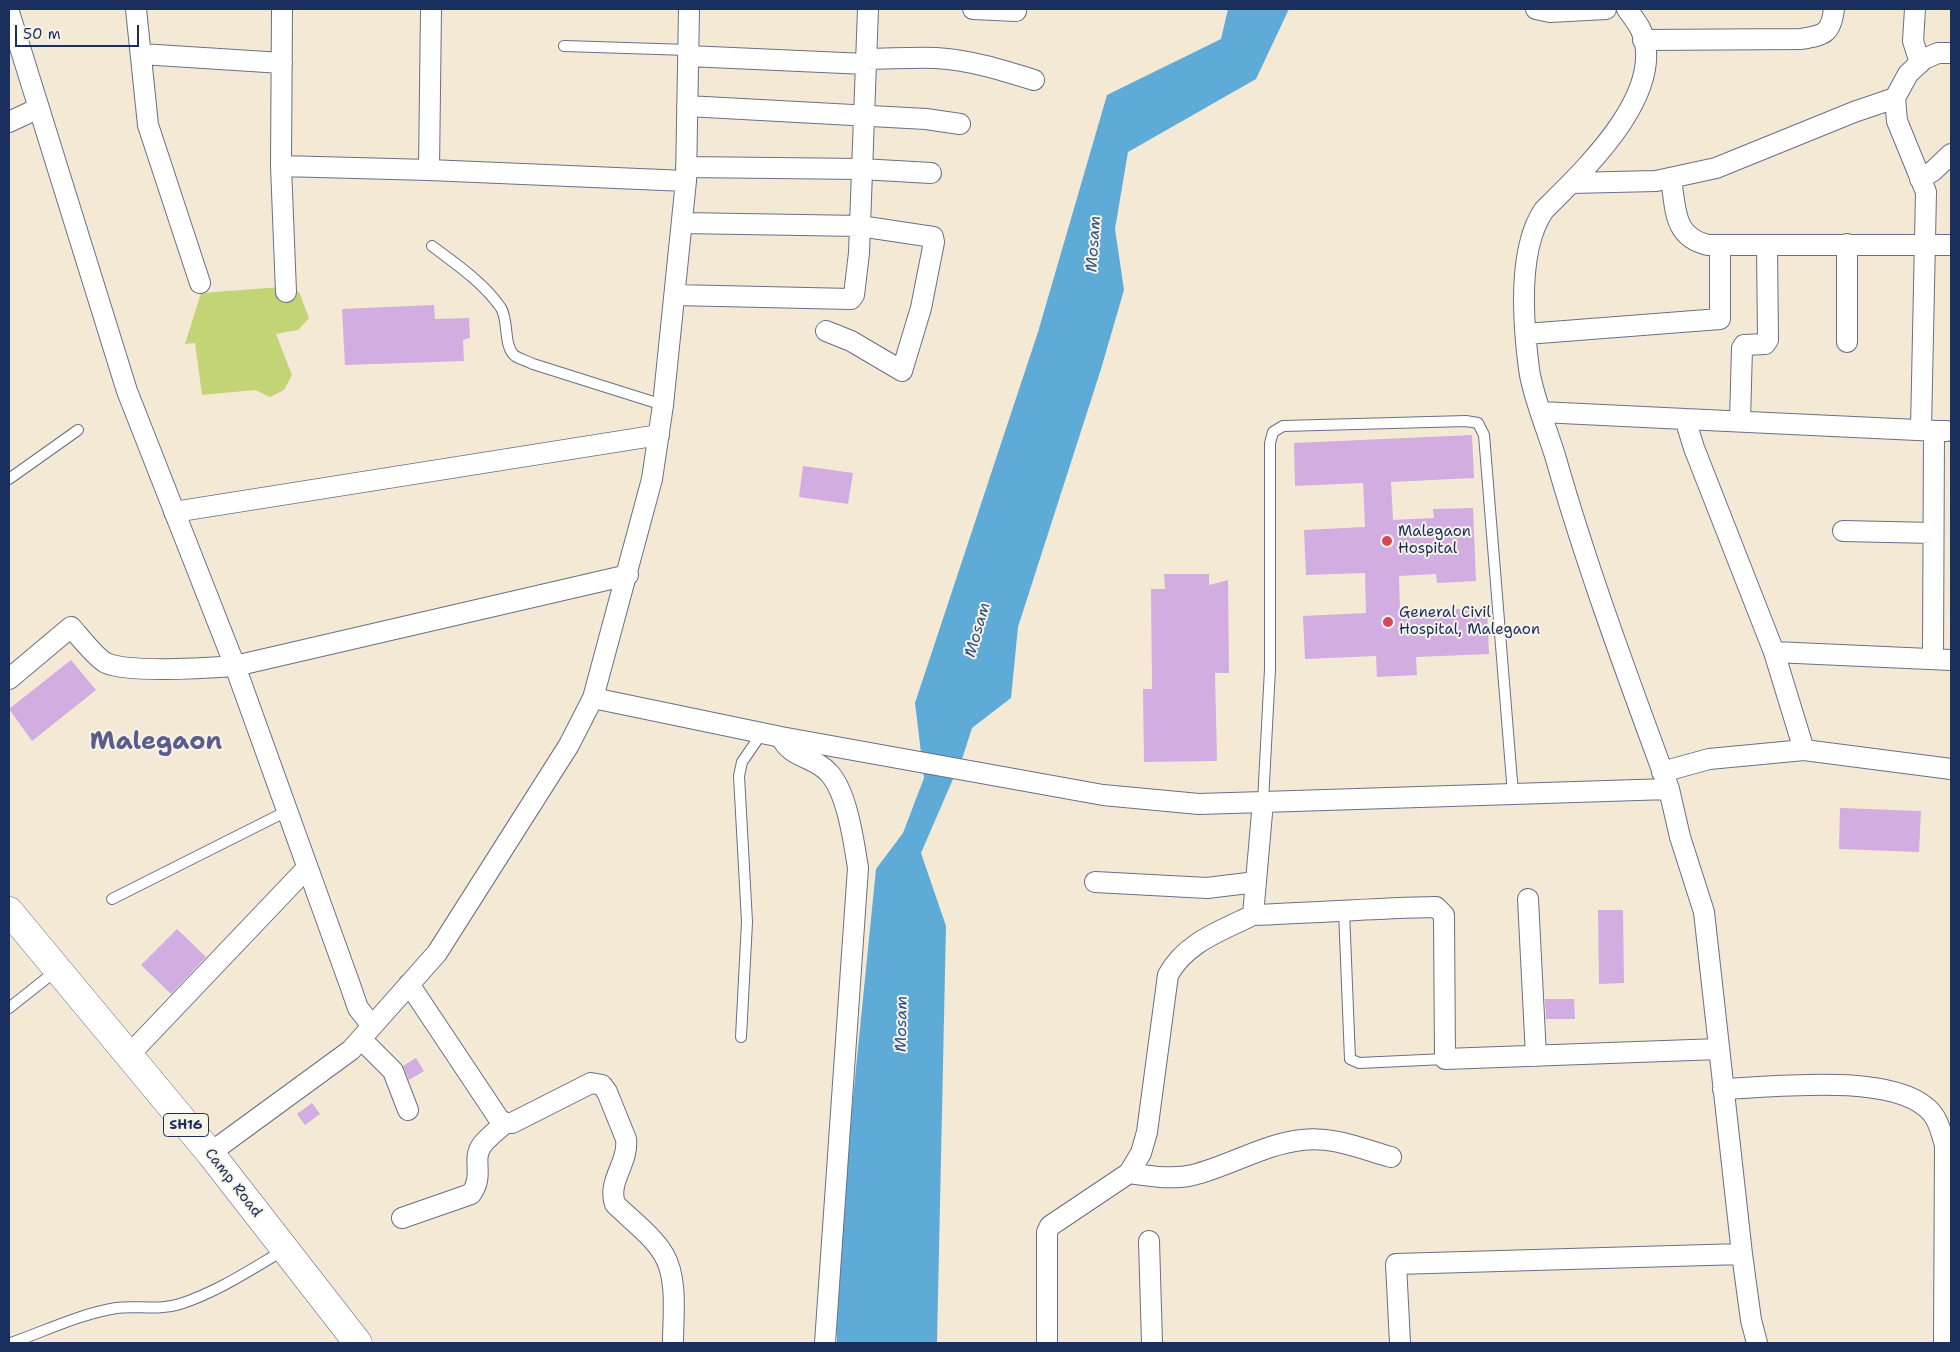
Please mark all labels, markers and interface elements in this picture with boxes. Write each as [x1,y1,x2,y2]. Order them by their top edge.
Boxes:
scale bar [18,15,141,47]
text: 50 m [23,24,61,44]
water label: Mosam [1082,215,1106,273]
place label: Malegaon Hospital [1398,523,1471,558]
marker: Malegaon Hospital [1380,534,1394,548]
water label: Mosam [961,600,995,660]
place label: General Civil Hospital, Malegaon [1399,604,1540,639]
marker: General Civil Hospital, Malegaon [1381,615,1395,629]
district label: Malegaon [90,727,222,757]
water label: Mosam [892,996,912,1052]
road number: SH16 [164,1114,208,1136]
street label: Camp Road [201,1145,265,1221]

